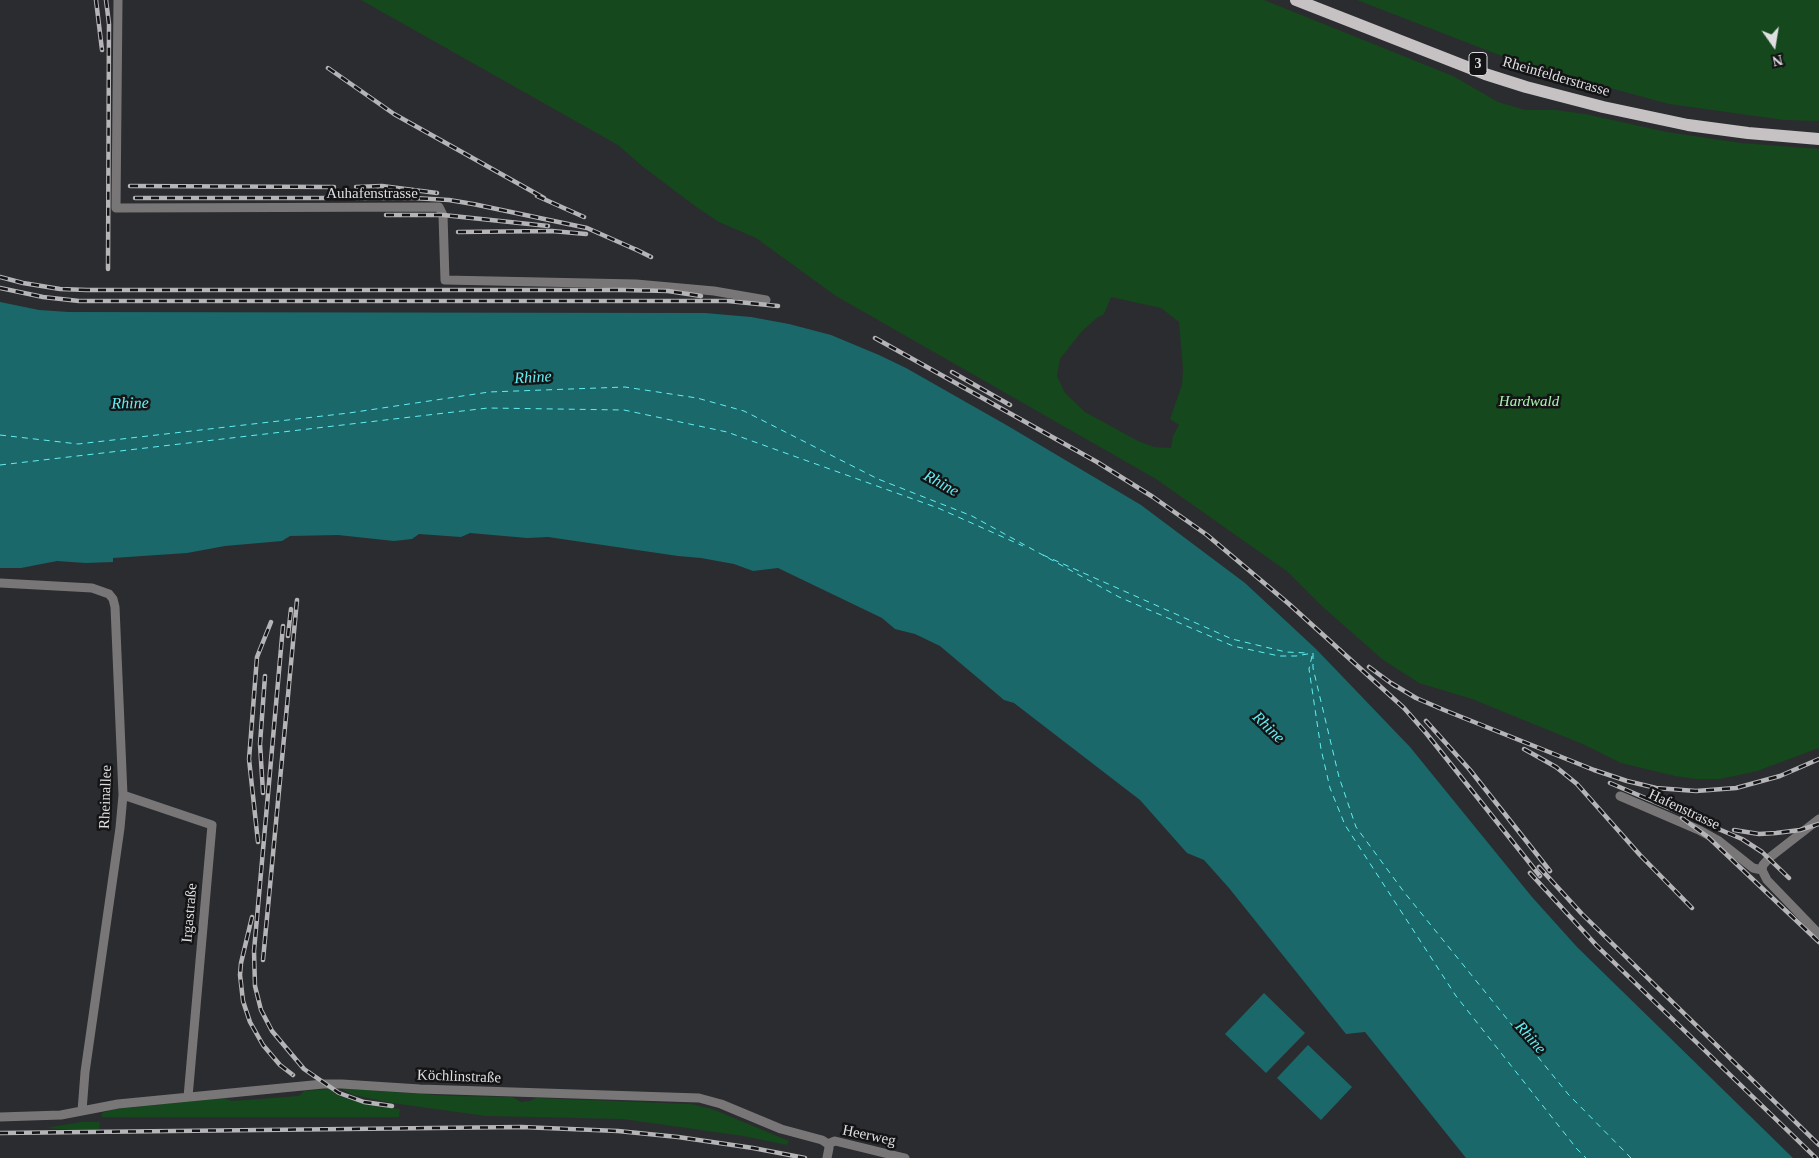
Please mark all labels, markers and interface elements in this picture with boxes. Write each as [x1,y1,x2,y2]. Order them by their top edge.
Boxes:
north arrow [1749,20,1799,70]
road number: 3 [1469,52,1487,76]
text: N [1771,52,1784,69]
street label: Rheinfelderstrasse [1500,53,1612,101]
street label: Auhafenstrasse [326,185,418,203]
water label: Rhine [514,367,552,389]
park label: Hardwald [1499,393,1559,411]
water label: Rhine [111,394,149,414]
water label: Rhine [920,467,962,501]
water label: Rhine [1248,708,1288,748]
street label: Rheinallee [96,765,116,829]
street label: Hafenstrasse [1645,786,1723,834]
street label: Irgastraße [178,882,202,944]
water label: Rhine [1510,1018,1550,1058]
street label: Köchlinstraße [417,1067,501,1087]
street label: Heerweg [841,1122,897,1150]

